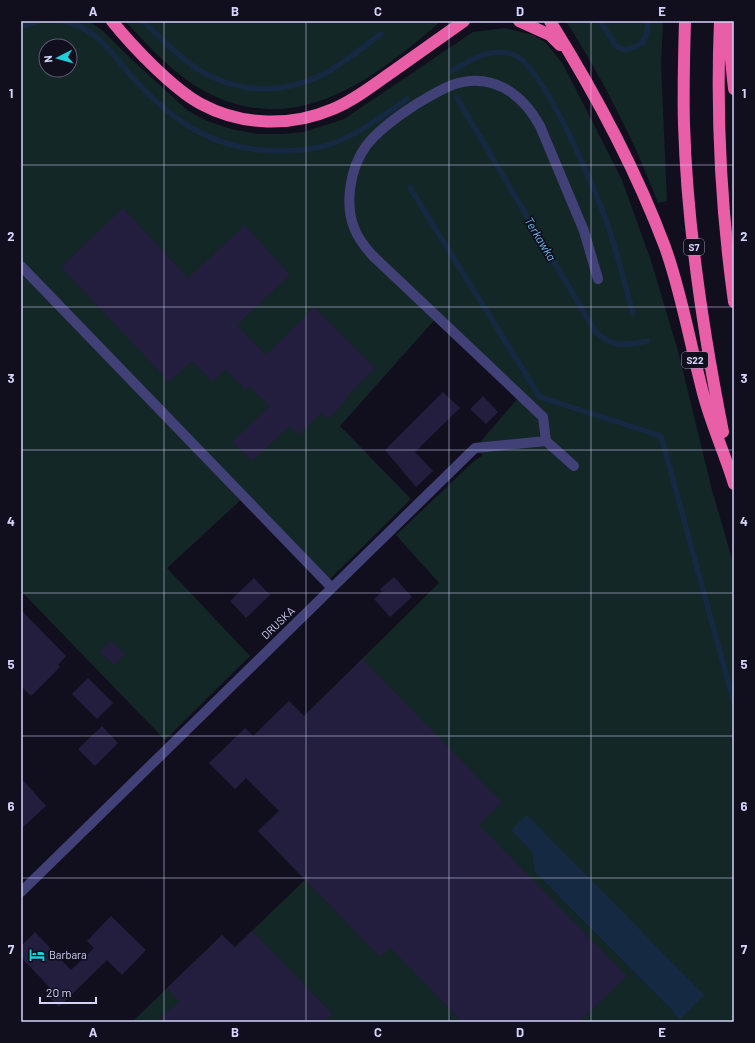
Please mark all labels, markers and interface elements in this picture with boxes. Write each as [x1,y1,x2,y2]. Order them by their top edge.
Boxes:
text: A [89,3,98,19]
text: B [231,3,239,19]
text: C [374,3,382,19]
text: D [516,3,524,19]
text: E [658,3,666,19]
north arrow [38,38,78,78]
text: N [41,55,54,63]
text: 1 [9,85,13,101]
text: 1 [742,85,746,101]
water label: Terkawka [522,214,559,263]
text: 2 [7,228,15,244]
text: 2 [740,228,748,244]
road number: S7 [684,239,704,255]
road number: S22 [682,352,708,368]
text: 3 [7,370,15,386]
text: 3 [740,370,748,386]
text: 4 [7,513,15,529]
text: 4 [740,513,748,529]
street label: DRUSKA [258,604,297,641]
text: 5 [7,656,15,672]
text: 5 [740,656,748,672]
text: 6 [8,798,15,814]
text: 6 [741,798,748,814]
text: 7 [8,941,15,957]
text: 7 [741,941,748,957]
hotel icon: Barbara [28,946,46,964]
place label: Barbara [49,948,87,961]
scale bar [40,979,96,1005]
text: 20 m [46,985,72,999]
text: A [89,1024,98,1040]
text: B [231,1024,239,1040]
text: C [374,1024,382,1040]
text: D [516,1024,524,1040]
text: E [658,1024,666,1040]

